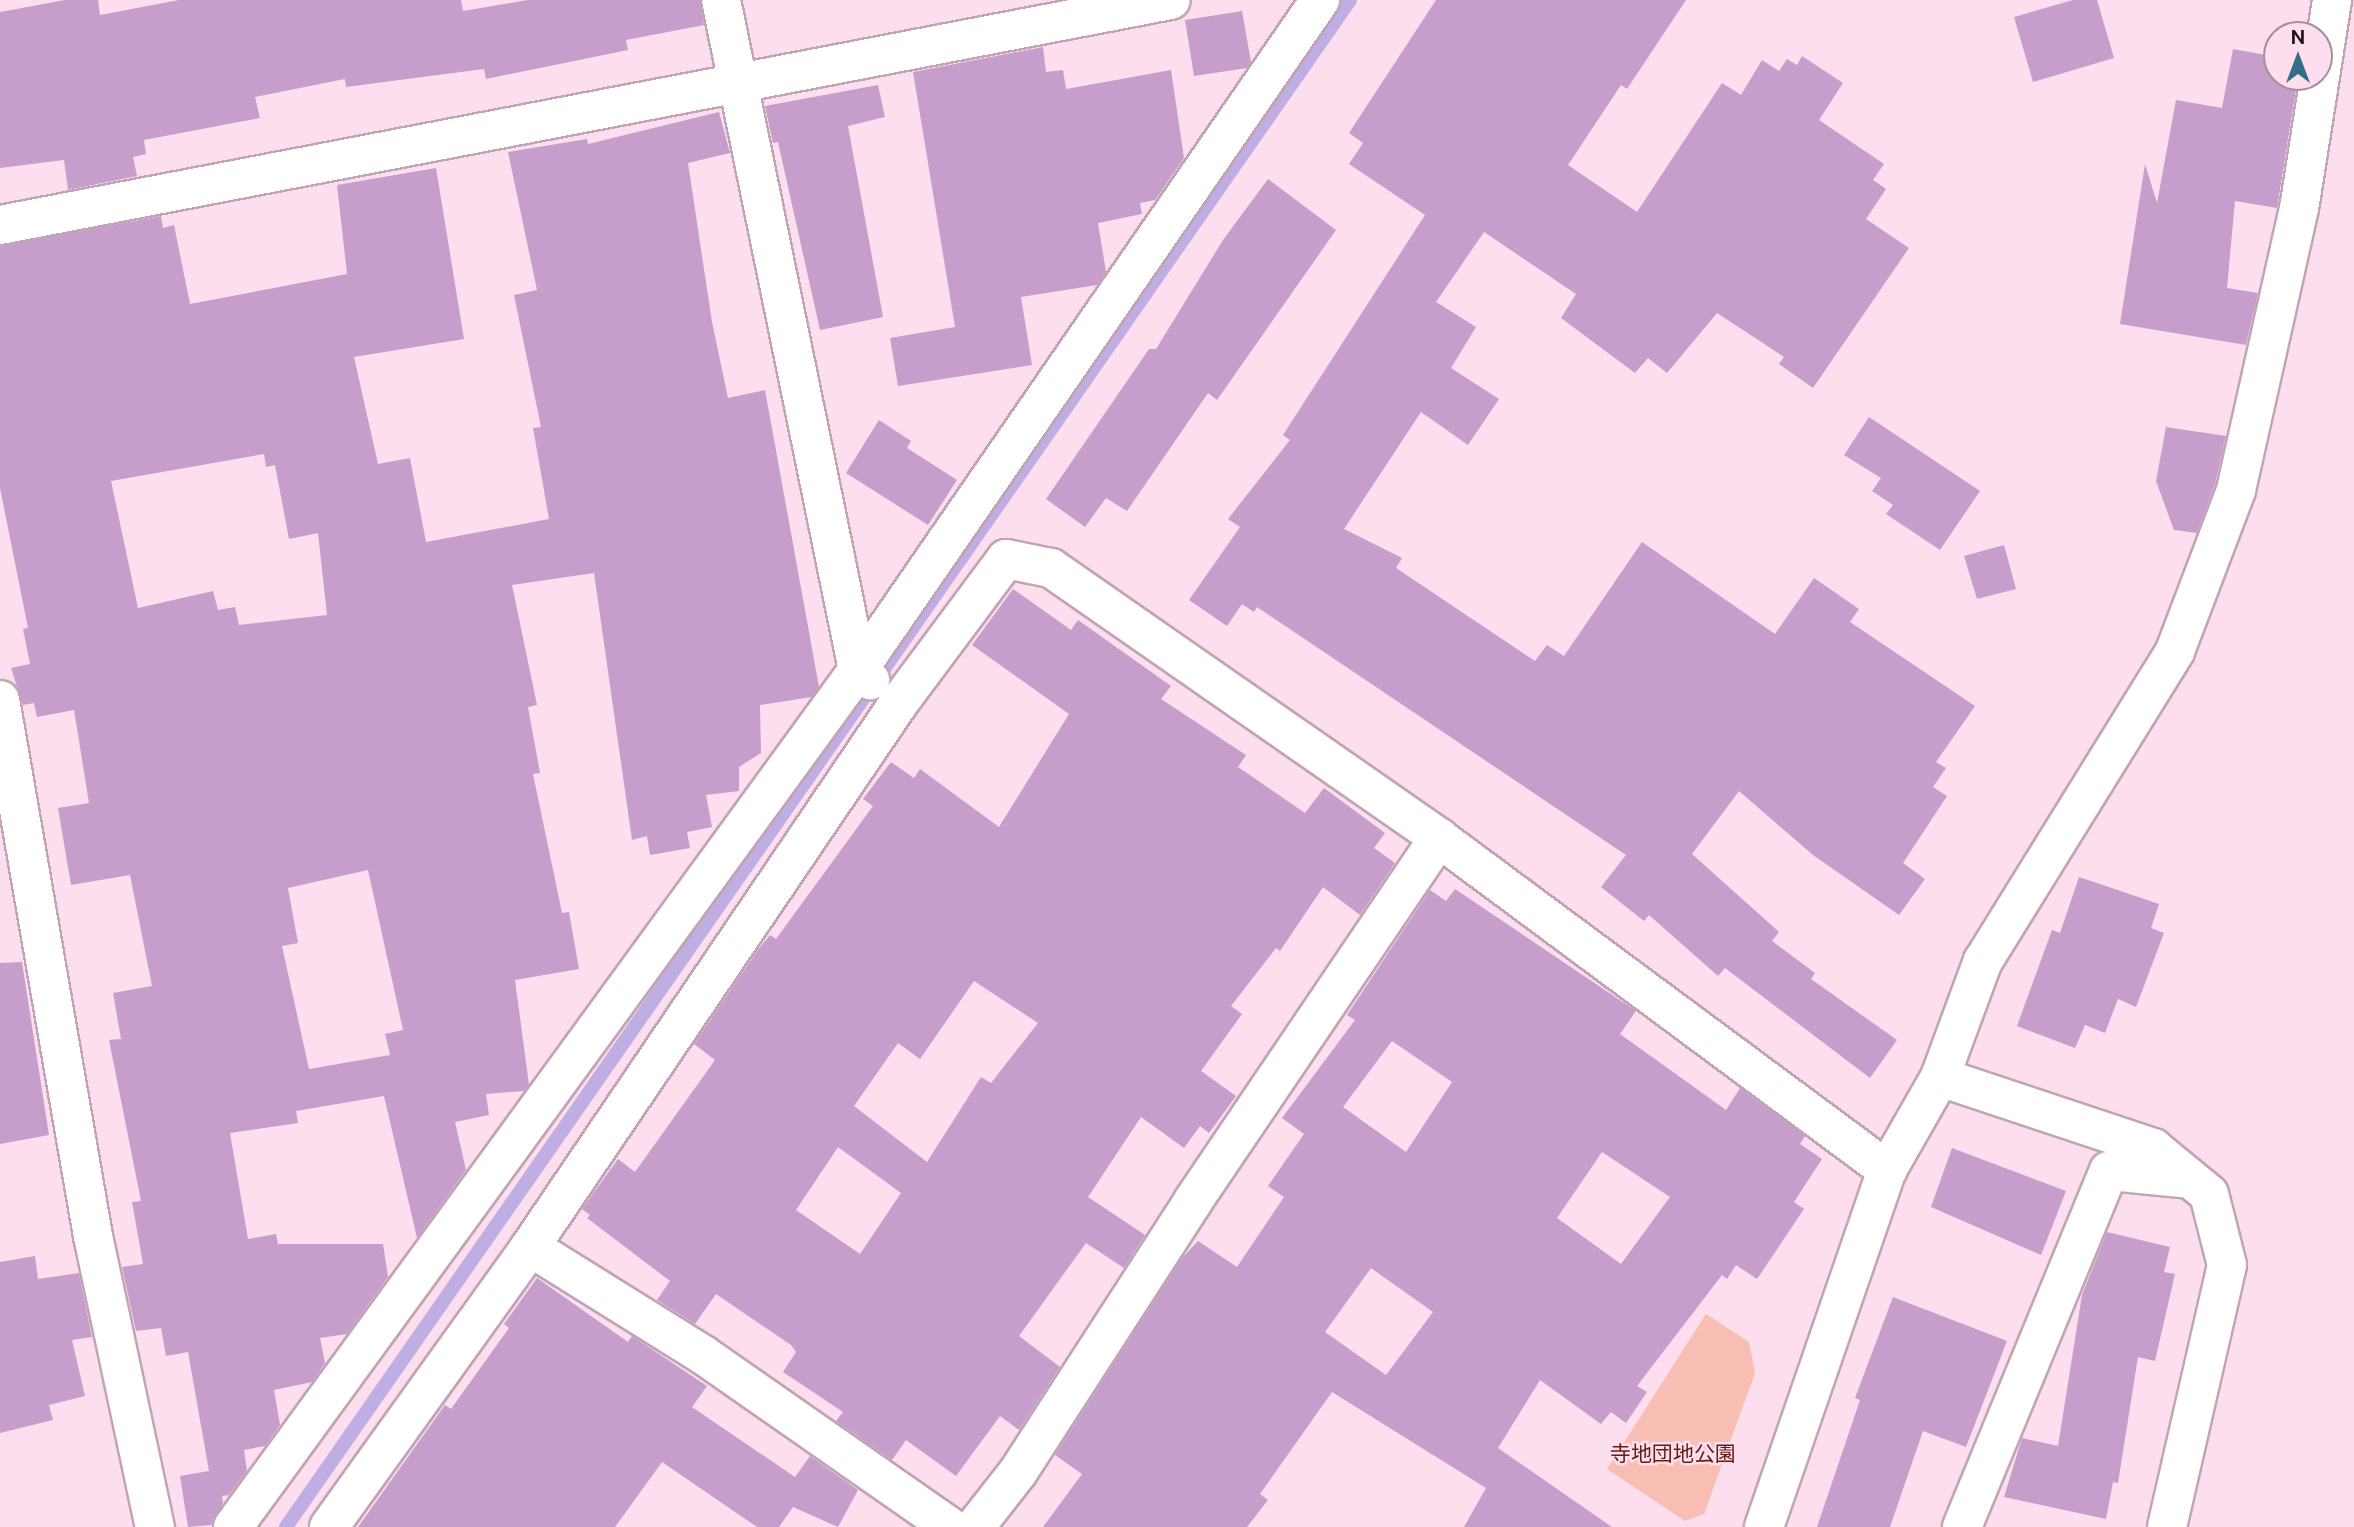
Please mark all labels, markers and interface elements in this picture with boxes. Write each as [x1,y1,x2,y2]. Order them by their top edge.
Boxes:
north arrow [2263,21,2333,91]
text: N [2291,26,2305,48]
park label: 寺地団地公園 [1610,1441,1736,1467]

